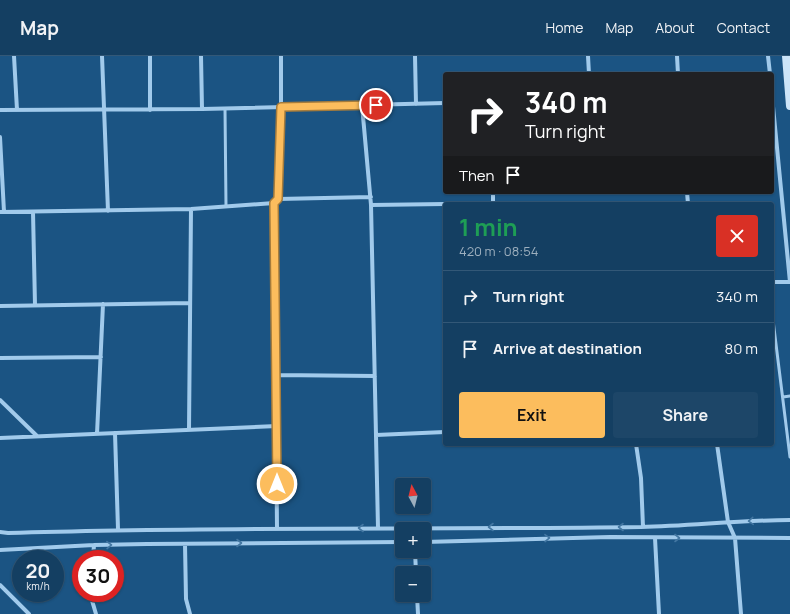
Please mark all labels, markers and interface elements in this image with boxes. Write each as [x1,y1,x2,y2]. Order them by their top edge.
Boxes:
text: Map [20,15,59,41]
text: Home [546,18,583,37]
text: Map [605,18,633,37]
text: About [655,18,695,37]
text: Contact [717,18,770,37]
text: 340 m [525,83,608,121]
pin [359,88,393,122]
icon: right [459,88,511,140]
icon: arrive [365,94,387,116]
text: Turn right [525,119,606,143]
icon: arrive [502,164,524,186]
text: Then [459,165,494,186]
text: 1 min [459,210,518,243]
button: close [716,215,758,257]
text: 420 m · 08:54 [459,242,538,260]
icon: right [459,286,481,308]
text: Turn right [493,286,564,307]
text: 340 m [716,286,758,307]
icon: arrive [459,338,481,360]
text: Arrive at destination [493,338,642,359]
text: 80 m [724,338,758,359]
button: Exit [459,392,605,438]
button: Share [613,392,758,438]
position arrow [256,463,298,505]
north arrow [395,478,431,514]
map controls [395,478,431,602]
one-way arrow [748,516,754,525]
button: + [395,522,431,558]
one-way arrow [488,523,494,531]
one-way arrow [618,523,624,531]
one-way arrow [358,524,364,532]
one-way arrow [544,534,550,543]
one-way arrow [674,534,680,542]
one-way arrow [236,539,242,547]
one-way arrow [106,541,112,549]
speed limit sign: 30 [72,550,124,602]
text: 20 [25,557,51,584]
button: − [395,566,431,602]
text: km/h [26,579,50,593]

